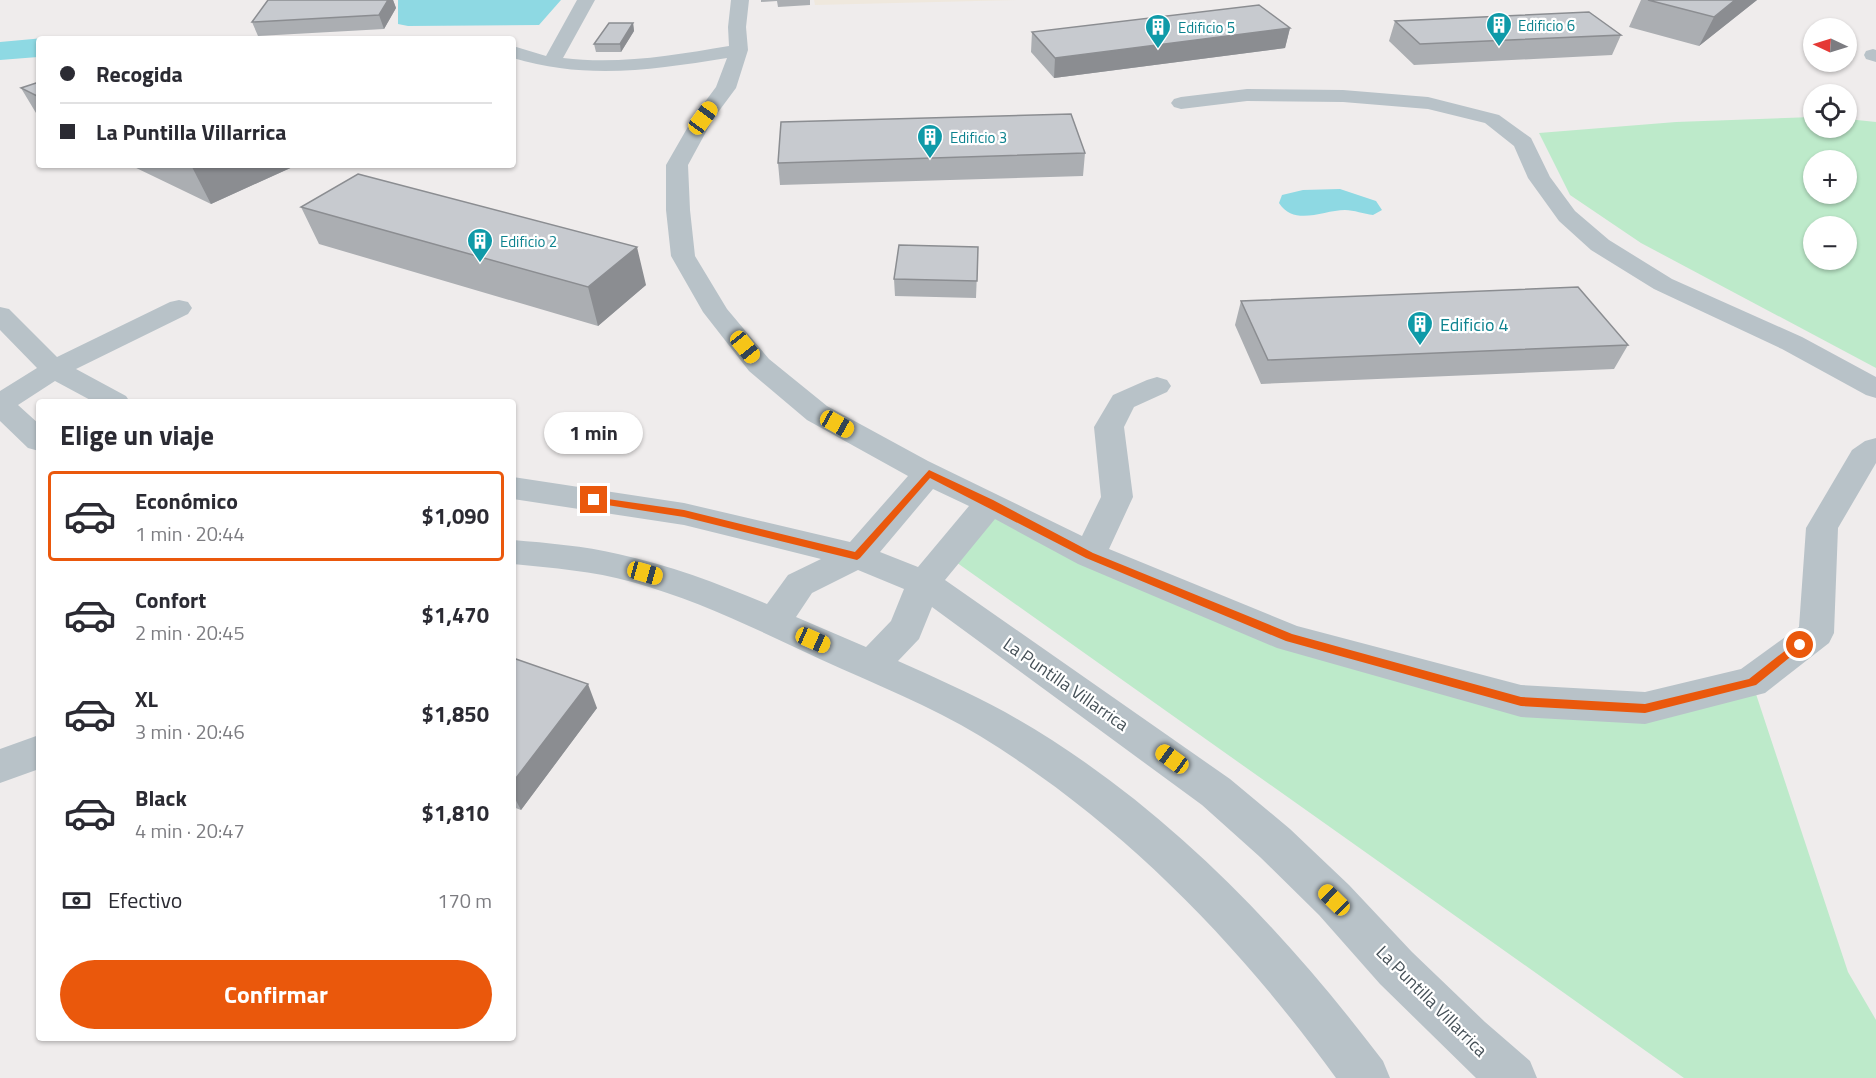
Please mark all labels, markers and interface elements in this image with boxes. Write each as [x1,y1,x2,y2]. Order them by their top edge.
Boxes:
building icon: Edificio 6 [1484,10,1514,48]
building icon: Edificio 5 [1143,12,1173,50]
place label: Edificio 6 [1518,14,1575,37]
place label: Edificio 5 [1178,16,1235,39]
north arrow [1803,18,1857,72]
map controls [1803,18,1857,270]
text: Recogida [96,57,183,91]
button: locate [1803,84,1857,138]
car [685,98,721,138]
text: La Puntilla Villarrica [96,115,287,149]
building icon: Edificio 3 [915,122,945,160]
place label: Edificio 3 [950,126,1007,149]
button: + [1803,150,1857,204]
button: − [1803,216,1857,270]
building icon: Edificio 2 [465,226,495,264]
place label: Edificio 2 [500,230,557,253]
building icon: Edificio 4 [1405,309,1435,347]
place label: Edificio 4 [1440,311,1509,338]
car [727,327,763,367]
car [817,407,857,441]
callout: 1 min [544,413,644,455]
text: Elige un viaje [60,414,214,455]
text: 1 min [569,417,618,448]
text: Económico [135,484,238,518]
route end [580,486,607,513]
icon: car [63,489,117,543]
text: $1,090 [422,499,489,533]
text: 1 min · 20:44 [135,518,245,549]
car [625,559,665,587]
text: Confort [135,583,206,617]
icon: car [63,588,117,642]
text: $1,470 [422,598,489,632]
text: 2 min · 20:45 [135,617,245,648]
car [793,624,833,656]
street label: La Puntilla Villarrica [998,630,1134,738]
route start [1786,631,1813,658]
text: XL [135,682,158,716]
icon: car [63,687,117,741]
text: $1,850 [422,697,489,731]
text: 3 min · 20:46 [135,716,245,747]
car [1152,741,1192,777]
text: Black [135,781,187,815]
icon: car [63,786,117,840]
text: $1,810 [422,796,489,830]
text: 4 min · 20:47 [135,815,245,846]
car [1315,881,1353,919]
text: Efectivo [108,883,182,917]
icon: cash [60,884,93,917]
text: 170 m [437,885,492,916]
street label: La Puntilla Villarrica [1370,939,1494,1063]
button: Confirmar [60,960,492,1029]

